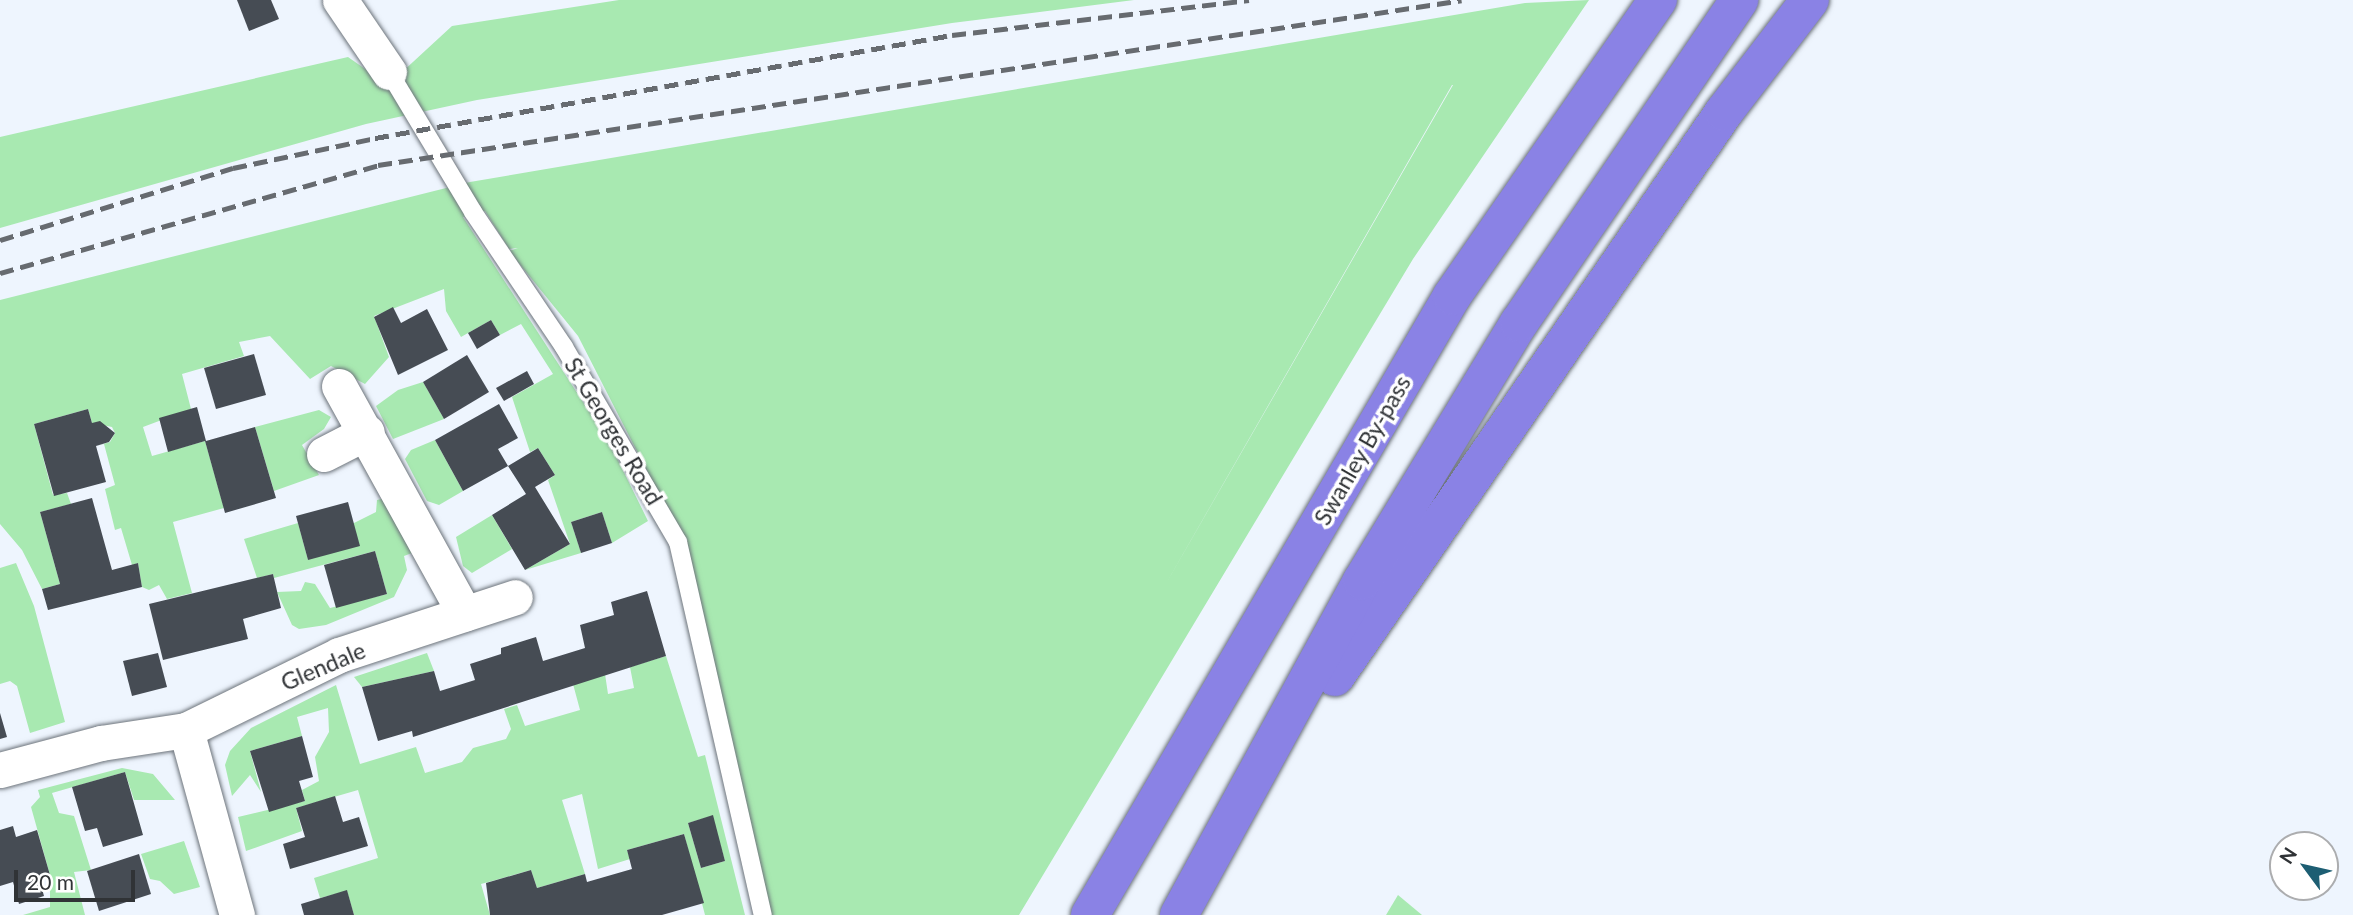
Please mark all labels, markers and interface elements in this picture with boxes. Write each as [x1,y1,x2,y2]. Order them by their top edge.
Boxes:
street label: St Georges Road [559,352,669,510]
street label: Swanley By-pass [1308,370,1416,530]
street label: Glendale [277,636,369,696]
north arrow [2269,831,2339,901]
text: N [2274,843,2301,868]
scale bar [18,856,138,900]
text: 20 m [27,869,74,894]

